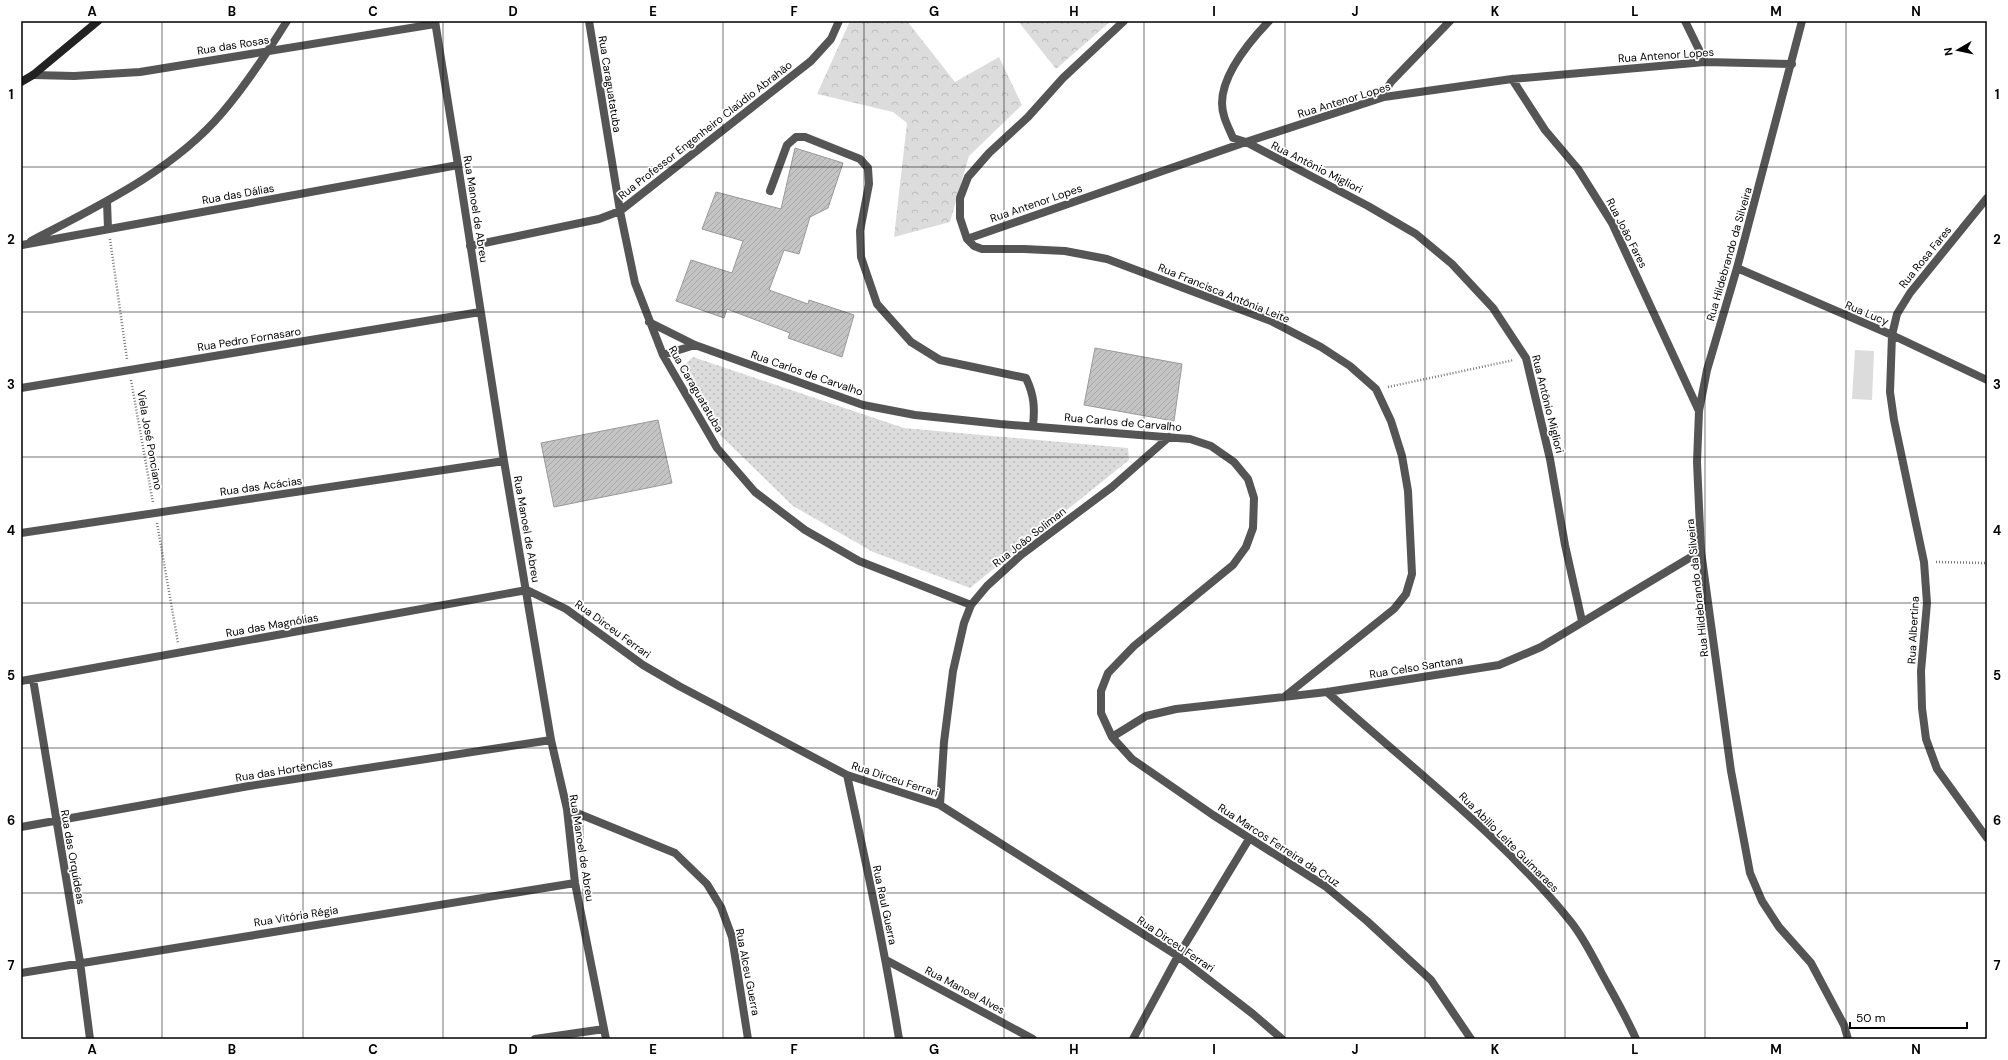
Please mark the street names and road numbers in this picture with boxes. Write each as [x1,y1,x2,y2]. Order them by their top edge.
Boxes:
street label: Rua das Rosas [196,32,270,58]
street label: Rua Caraguatatuba [595,35,625,133]
street label: Rua Antenor Lopes [1617,45,1715,65]
street label: Rua Professor Engenheiro Claúdio Abrahão [615,58,795,202]
street label: Rua Antenor Lopes [1296,79,1392,121]
street label: Rua Antônio Migliori [1269,138,1365,196]
street label: Rua Manoel de Abreu [461,155,491,263]
street label: Rua das Dálias [201,181,275,207]
street label: Rua Antenor Lopes [988,181,1084,225]
street label: Rua Hildebrando da Silveira [1703,185,1755,323]
street label: Rua João Fares [1603,196,1651,270]
street label: Rua Rosa Fares [1896,223,1954,291]
street label: Rua Francisca Antônia Leite [1156,260,1292,326]
street label: Rua Lucy [1843,298,1891,328]
street label: Rua Pedro Fornasaro [196,324,302,354]
street label: Rua Caraguatatuba [666,343,726,435]
street label: Rua Carlos de Carvalho [749,347,865,399]
street label: Rua Antônio Migliori [1529,353,1567,455]
street label: Viela José Ponciano [134,389,166,491]
street label: Rua Carlos de Carvalho [1064,410,1182,434]
street label: Rua das Acácias [219,473,303,499]
street label: Rua Manoel de Abreu [511,475,543,583]
street label: Rua João Soliman [990,504,1068,570]
street label: Rua Hildebrando da Silveira [1683,518,1711,658]
street label: Rua Albertina [1904,596,1922,664]
street label: Rua Dirceu Ferrari [572,597,654,661]
street label: Rua das Magnólias [225,610,319,640]
street label: Rua Celso Santana [1368,653,1464,681]
street label: Rua das Hortências [234,755,334,785]
street label: Rua Dirceu Ferrari [850,758,940,800]
street label: Rua Abilio Leite Guimaraes [1456,789,1562,895]
street label: Rua Manoel de Abreu [567,794,597,902]
street label: Rua Marcos Ferreira da Cruz [1215,800,1343,890]
street label: Rua das Orquídeas [58,809,88,905]
street label: Rua Raul Guerra [870,864,900,946]
street label: Rua Vitória Régia [253,902,339,930]
street label: Rua Dirceu Ferrari [1135,913,1217,975]
street label: Rua Alceu Guerra [733,927,763,1017]
street label: Rua Manoel Alves [923,963,1007,1017]

